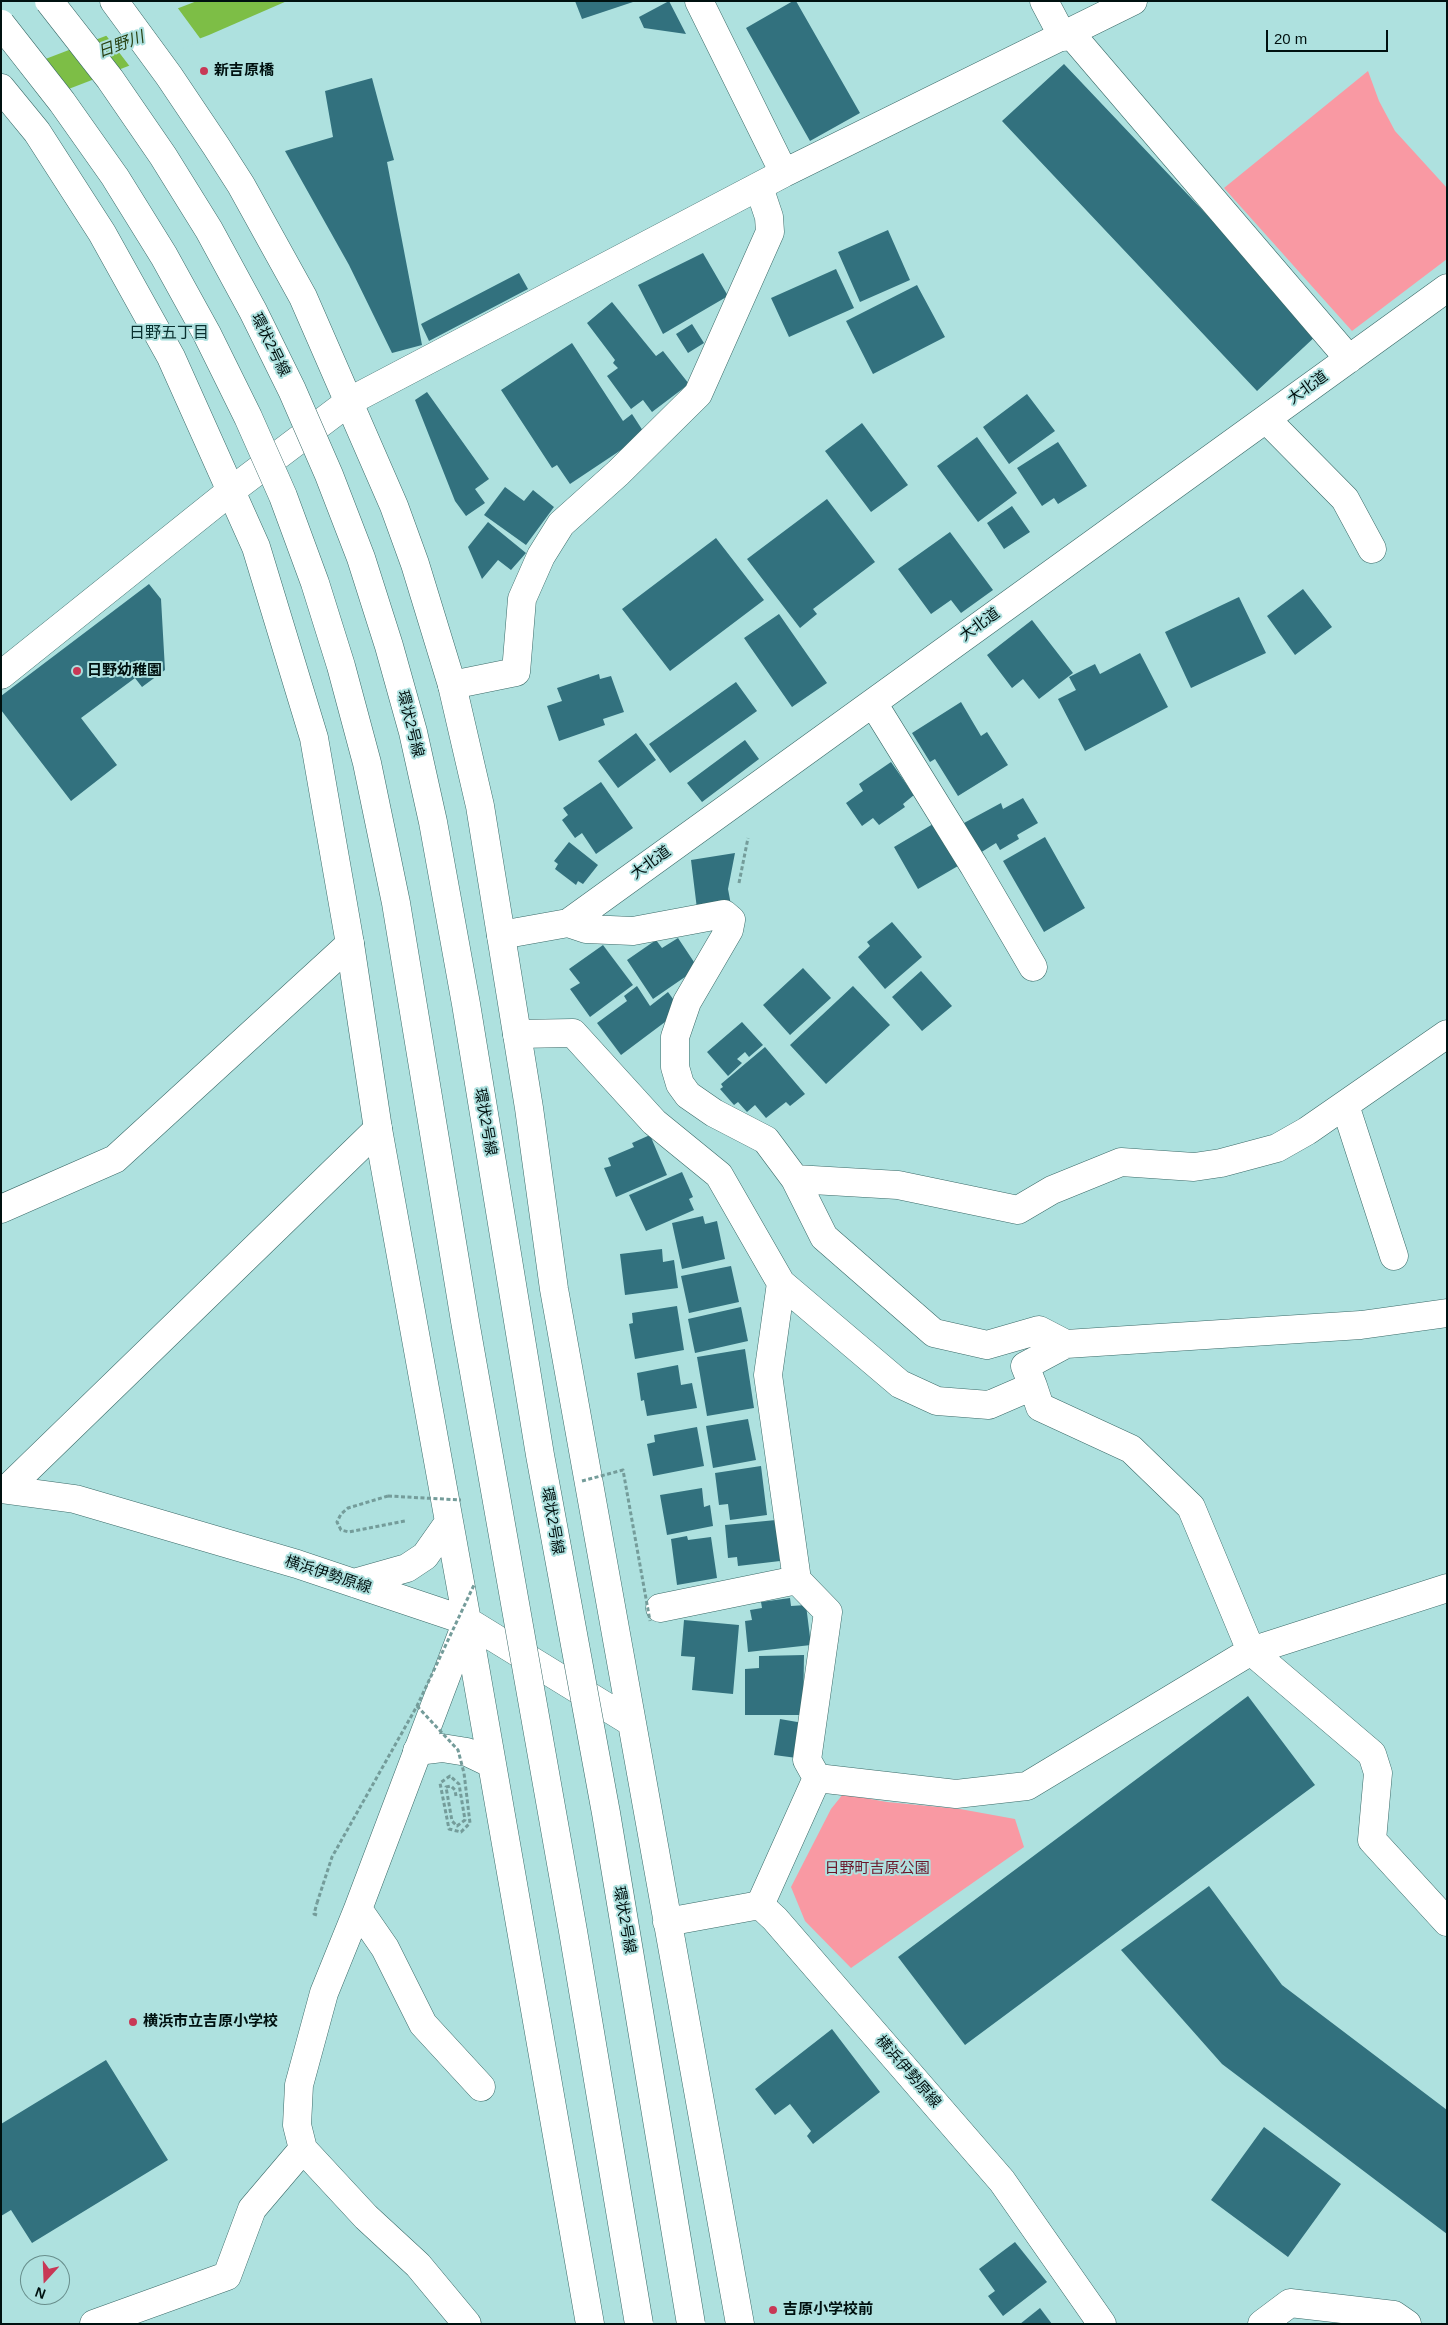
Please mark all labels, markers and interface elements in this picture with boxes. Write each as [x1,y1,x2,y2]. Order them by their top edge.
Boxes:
scale bar [1268,20,1390,52]
water label: 日野川 [95,28,147,62]
text: 20 m [1274,30,1307,47]
place label: 新吉原橋 [214,62,274,80]
marker: 新吉原橋 [198,65,210,77]
street label: 環状2号線 [247,310,293,380]
district label: 日野五丁目 [129,324,209,344]
street label: 大北道 [1285,367,1331,409]
street label: 大北道 [957,604,1003,646]
place label: 日野幼稚園 [87,662,162,680]
marker: 日野幼稚園 [71,665,83,677]
street label: 環状2号線 [393,689,427,759]
street label: 大北道 [628,842,674,884]
street label: 環状2号線 [470,1087,500,1157]
street label: 環状2号線 [537,1486,567,1556]
street label: 横浜伊勢原線 [282,1553,374,1597]
park label: 日野町吉原公園 [825,1860,929,1878]
street label: 環状2号線 [609,1885,639,1955]
place label: 横浜市立吉原小学校 [143,2013,278,2031]
marker: 横浜市立吉原小学校 [127,2016,139,2028]
street label: 横浜伊勢原線 [872,2032,944,2112]
north arrow [20,2255,70,2305]
text: N [33,2284,48,2302]
place label: 吉原小学校前 [783,2301,873,2319]
marker: 吉原小学校前 [767,2304,779,2316]

